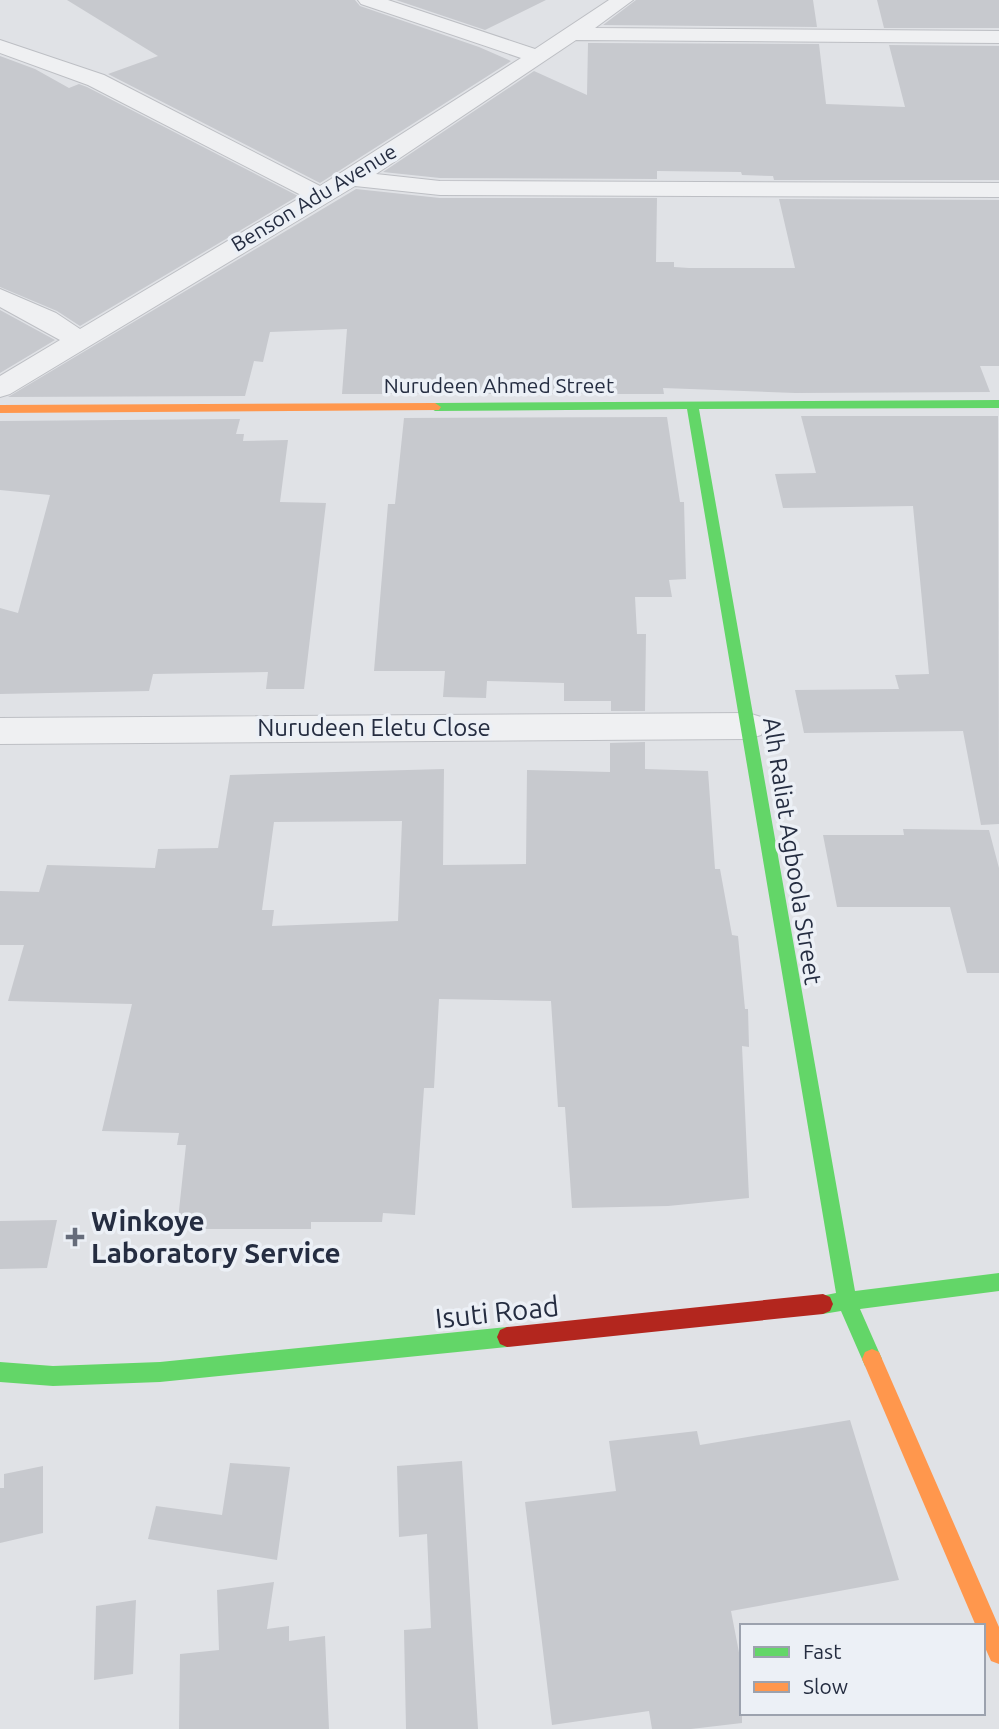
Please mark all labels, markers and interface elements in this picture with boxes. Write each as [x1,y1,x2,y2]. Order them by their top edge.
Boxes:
street label: Benson Adu Avenue [226,138,400,256]
street label: Nurudeen Ahmed Street [384,373,614,397]
street label: Nurudeen Eletu Close [257,714,491,741]
street label: Alh Raliat Agboola Street [758,715,827,987]
place label: Winkoye Laboratory Service [91,1205,341,1268]
marker: Winkoye Laboratory Service [65,1227,85,1247]
street label: Isuti Road [434,1290,560,1333]
legend [740,1624,985,1715]
text: Fast [803,1639,841,1663]
text: Slow [803,1674,848,1698]

